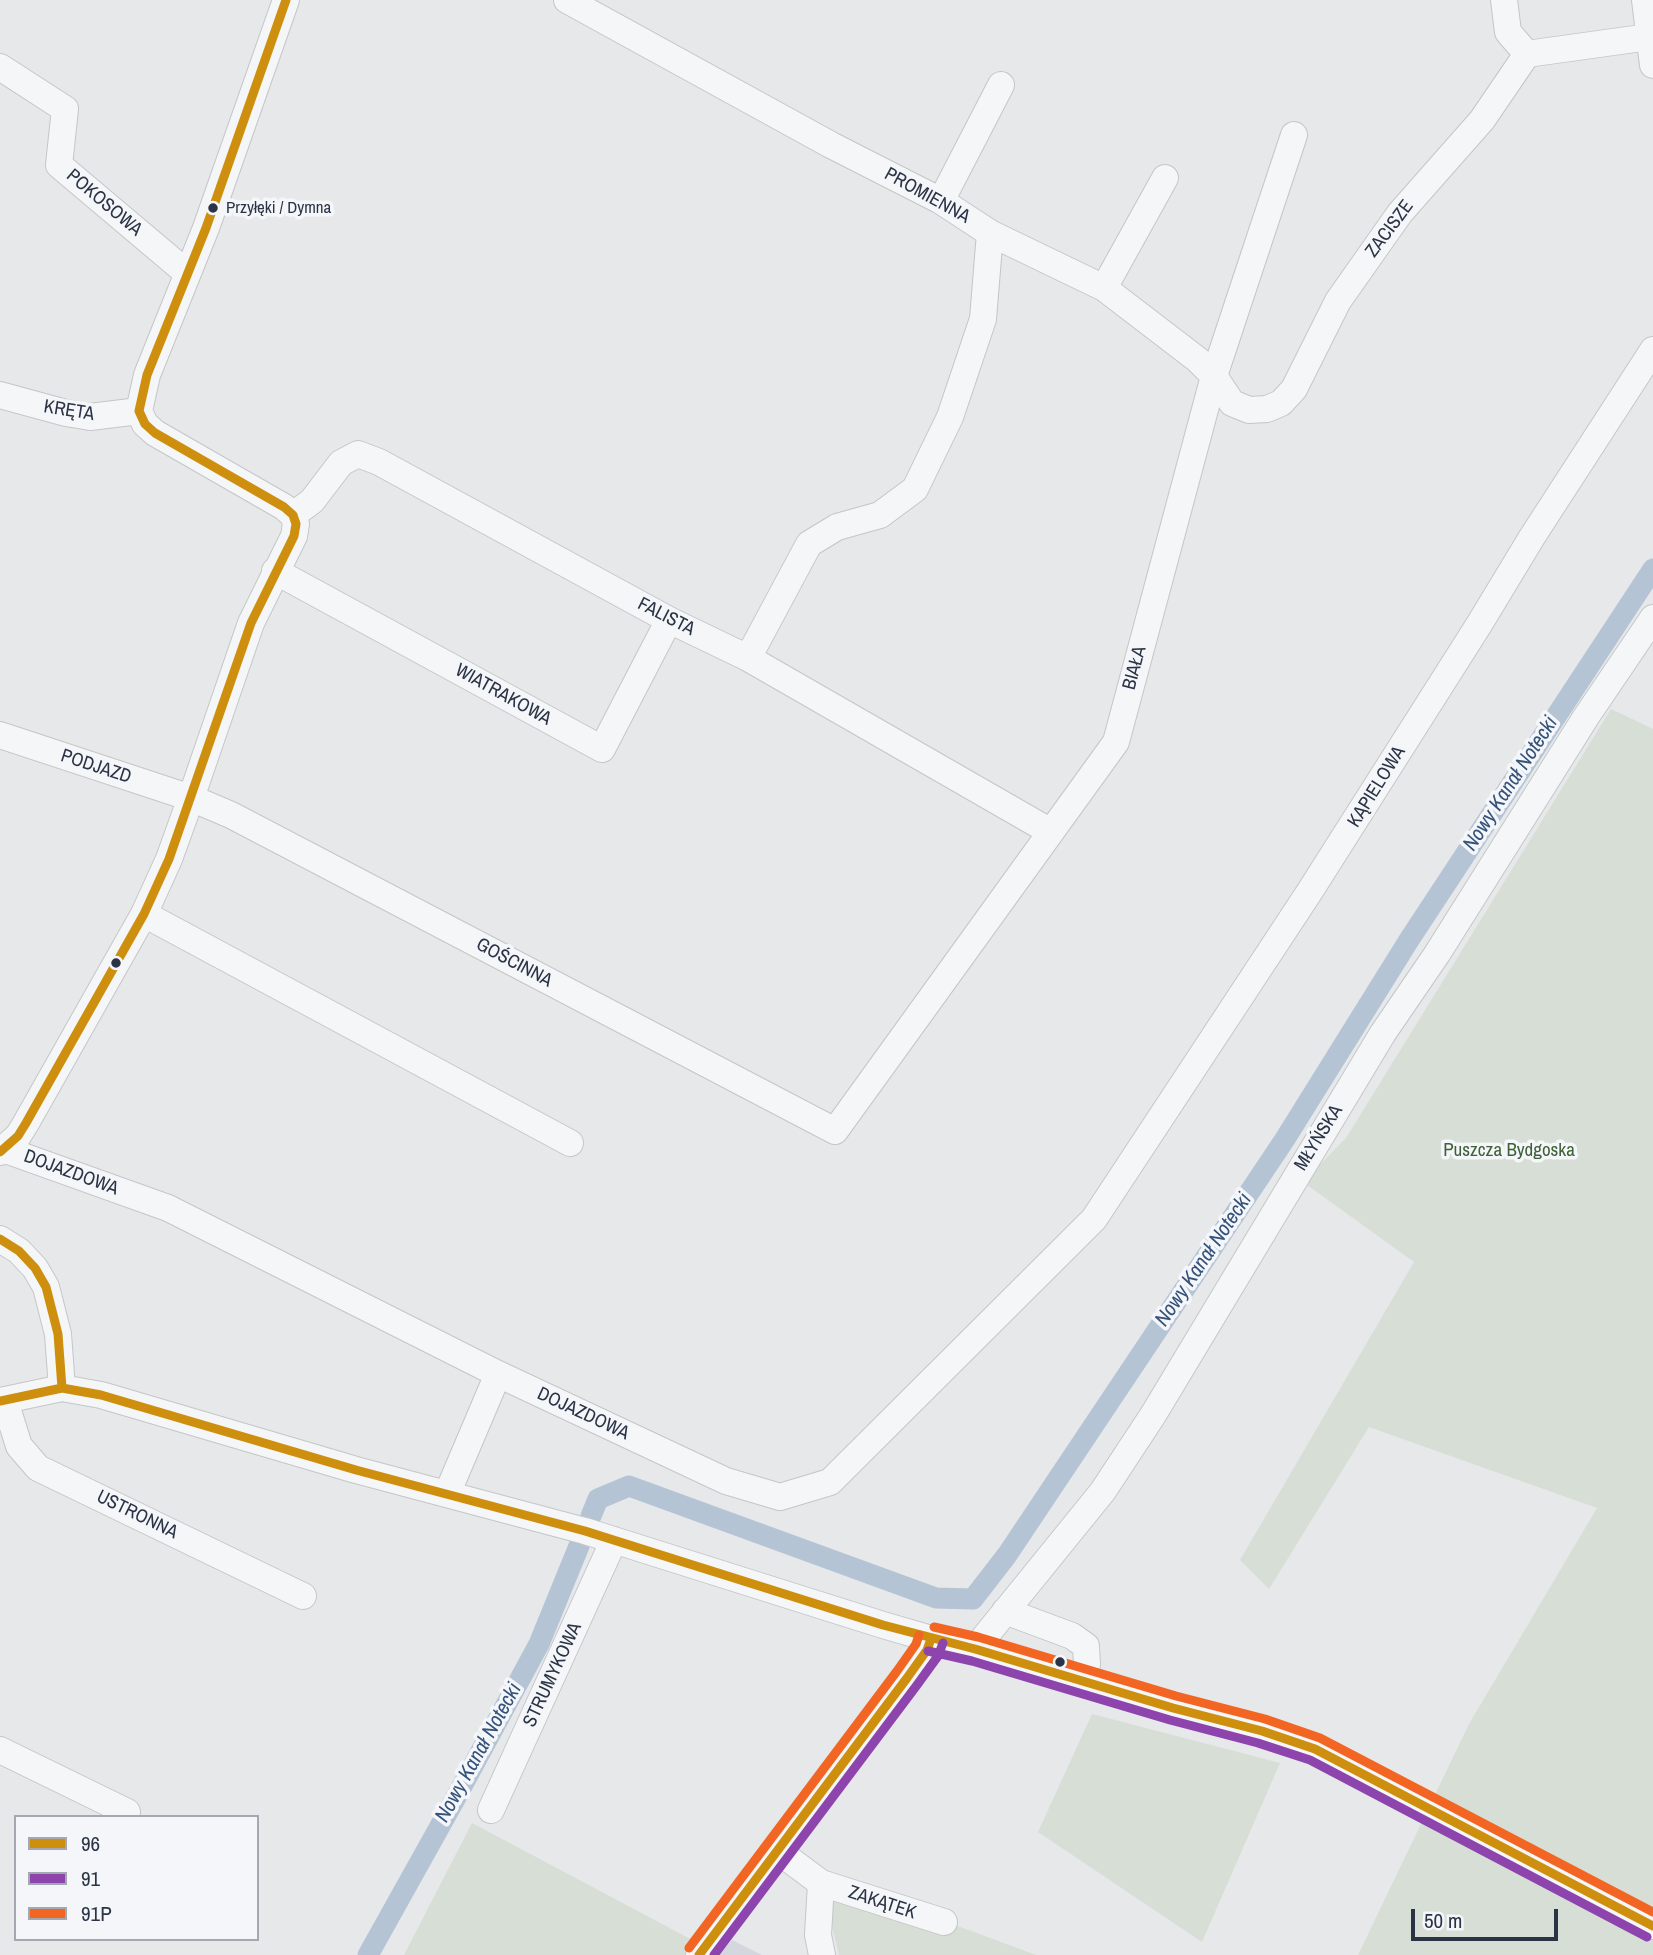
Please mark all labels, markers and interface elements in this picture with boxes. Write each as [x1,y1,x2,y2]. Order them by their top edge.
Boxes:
street label: PROMIENNA [880,163,974,229]
street label: POKOSOWA [61,165,147,241]
street label: ZACISZE [1361,196,1419,262]
place label: Przyłęki / Dymna [226,198,331,218]
marker: Przyłęki / Dymna [206,201,220,215]
street label: KRĘTA [42,396,96,426]
street label: FALISTA [634,593,698,641]
street label: BIAŁA [1118,644,1152,692]
street label: WIATRAKOWA [451,659,555,731]
water label: Nowy Kanał Notecki [1458,712,1564,856]
street label: KĄPIELOWA [1343,742,1411,832]
street label: PODJAZD [58,745,134,789]
street label: GOŚCINNA [472,933,556,993]
unlabelled marker [109,956,123,970]
street label: MŁYŃSKA [1290,1101,1348,1175]
park label: Puszcza Bydgoska [1443,1140,1575,1162]
street label: DOJAZDOWA [21,1145,121,1201]
water label: Nowy Kanał Notecki [1150,1189,1258,1331]
street label: DOJAZDOWA [533,1383,633,1445]
street label: USTRONNA [93,1486,181,1544]
street label: STRUMYKOWA [519,1619,587,1731]
unlabelled marker [1053,1655,1067,1669]
water label: Nowy Kanał Notecki [430,1679,528,1827]
legend [14,1815,259,1941]
text: 96 [81,1829,100,1858]
text: 91 [81,1864,100,1893]
street label: ZAKĄTEK [845,1881,919,1925]
scale bar [1415,1896,1562,1940]
text: 91P [81,1899,112,1928]
text: 50 m [1424,1906,1462,1935]

